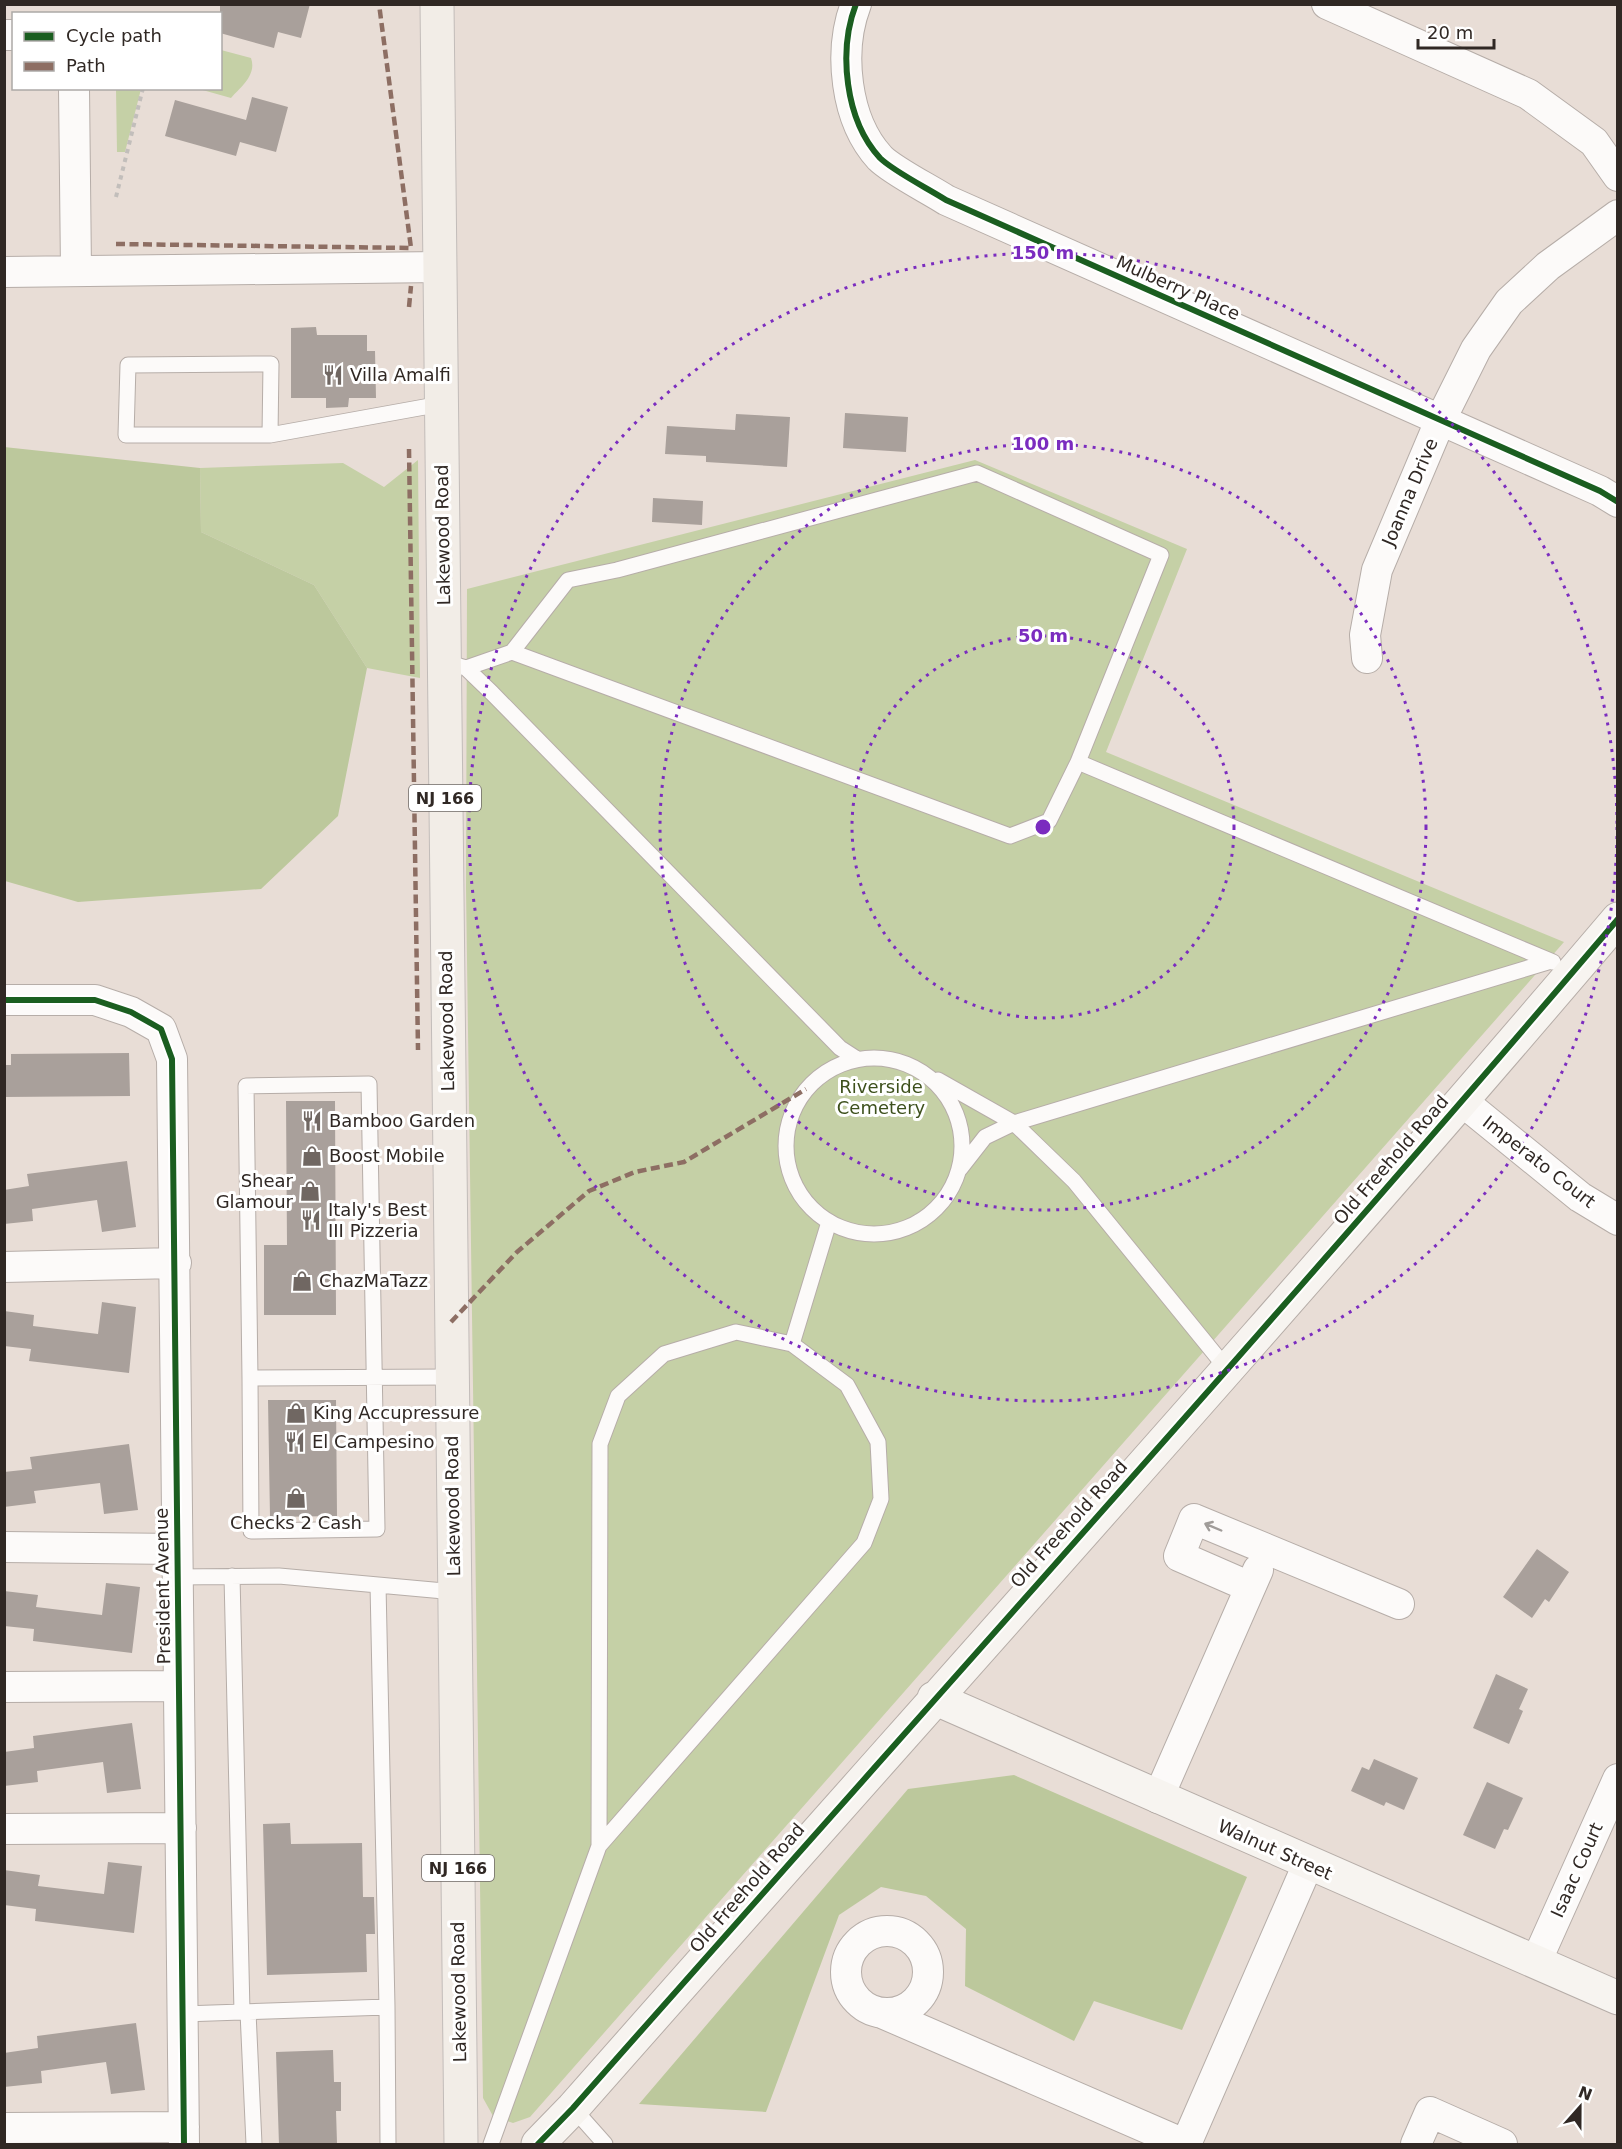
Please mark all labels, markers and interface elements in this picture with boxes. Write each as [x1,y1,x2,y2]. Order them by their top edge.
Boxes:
legend [12,12,222,90]
scale bar [1418,12,1494,50]
text: 20 m [1427,22,1473,43]
text: Cycle path [66,25,162,46]
text: Path [66,55,106,76]
text: 150 m [1012,242,1074,263]
street label: Mulberry Place [1113,251,1243,324]
restaurant icon: Villa Amalfi [321,363,345,387]
place label: Villa Amalfi [350,364,451,385]
text: 100 m [1012,433,1074,454]
street label: Joanna Drive [1377,435,1442,550]
street label: Lakewood Road [431,464,454,606]
text: 50 m [1018,625,1068,646]
road number: NJ 166 [409,785,481,811]
centre of rings [1033,817,1053,837]
street label: Lakewood Road [435,950,458,1092]
park label: Riverside Cemetery [837,1076,926,1118]
street label: Old Freehold Road [1329,1091,1452,1229]
restaurant icon: Bamboo Garden [300,1109,324,1133]
place label: Bamboo Garden [329,1110,475,1131]
street label: Imperato Court [1479,1111,1600,1212]
shop icon: Boost Mobile [300,1144,324,1168]
place label: Boost Mobile [329,1145,445,1166]
place label: Shear Glamour [216,1170,294,1212]
shop icon: Shear Glamour [298,1179,322,1203]
place label: Italy's Best III Pizzeria [328,1199,427,1241]
restaurant icon: Italy's Best III Pizzeria [299,1208,323,1232]
shop icon: ChazMaTazz [290,1269,314,1293]
place label: ChazMaTazz [319,1270,428,1291]
shop icon: King Accupressure [284,1401,308,1425]
place label: King Accupressure [313,1402,479,1423]
restaurant icon: El Campesino [283,1430,307,1454]
place label: El Campesino [312,1431,435,1452]
street label: Lakewood Road [441,1435,464,1577]
street label: Old Freehold Road [1006,1456,1131,1592]
shop icon: Checks 2 Cash [284,1486,308,1510]
street label: President Avenue [151,1508,174,1664]
place label: Checks 2 Cash [230,1512,362,1533]
one-way arrow [1204,1521,1223,1532]
street label: Walnut Street [1215,1815,1336,1884]
street label: Old Freehold Road [685,1819,808,1957]
street label: Isaac Court [1546,1819,1607,1921]
road number: NJ 166 [422,1855,494,1881]
street label: Lakewood Road [447,1921,470,2063]
north arrow [1550,2077,1610,2137]
text: N [1576,2082,1595,2105]

